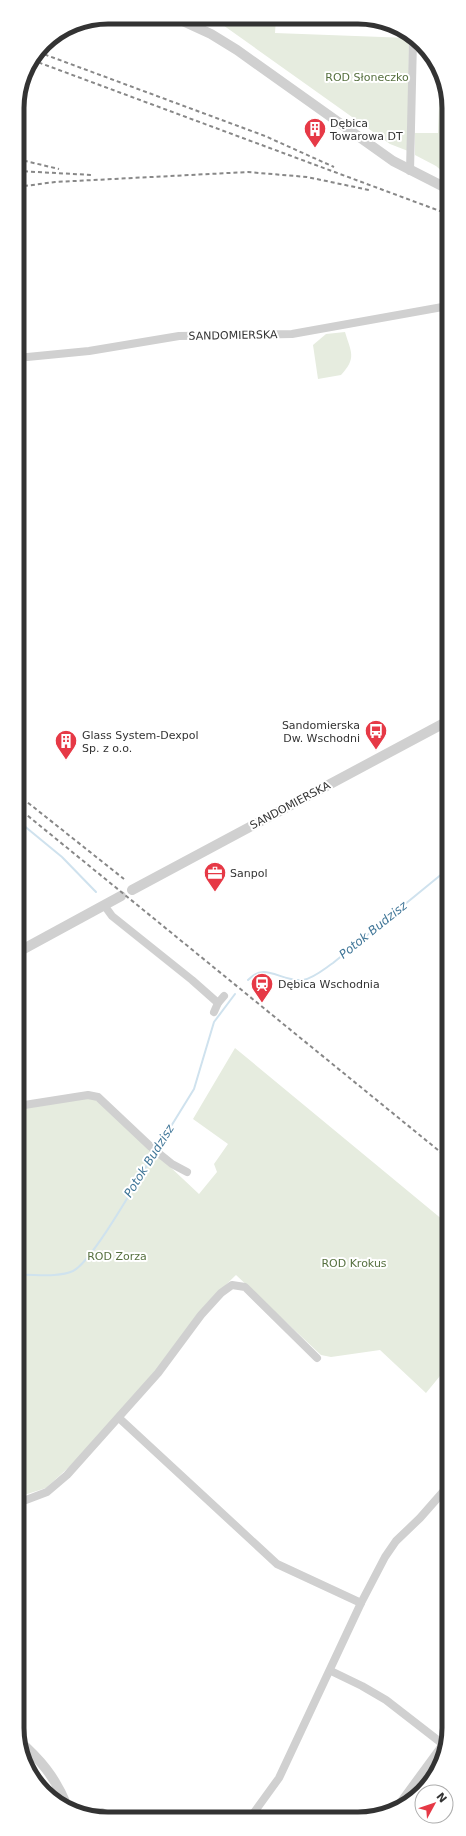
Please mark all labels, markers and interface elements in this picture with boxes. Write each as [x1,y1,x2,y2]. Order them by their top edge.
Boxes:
park label: ROD Słoneczko [325,71,409,84]
building icon: Dębica Towarowa DT [302,116,328,149]
place label: Dębica Towarowa DT [329,117,403,143]
street label: SANDOMIERSKA [188,328,278,343]
bus stop icon: Sandomierska Dw. Wschodni [363,718,389,751]
place label: Sandomierska Dw. Wschodni [282,719,360,745]
building icon: Glass System-Dexpol Sp. z o.o. [53,728,79,761]
place label: Glass System-Dexpol Sp. z o.o. [82,729,199,755]
street label: SANDOMIERSKA [248,779,333,832]
office icon: Sanpol [202,860,228,893]
place label: Sanpol [230,867,267,880]
water label: Potok Budzisz [336,898,410,962]
station icon: Dębica Wschodnia [249,971,275,1004]
place label: Dębica Wschodnia [278,978,380,991]
water label: Potok Budzisz [121,1121,177,1200]
park label: ROD Zorza [87,1250,147,1263]
park label: ROD Krokus [321,1257,387,1270]
north arrow [414,1784,454,1824]
text: N [433,1790,449,1806]

